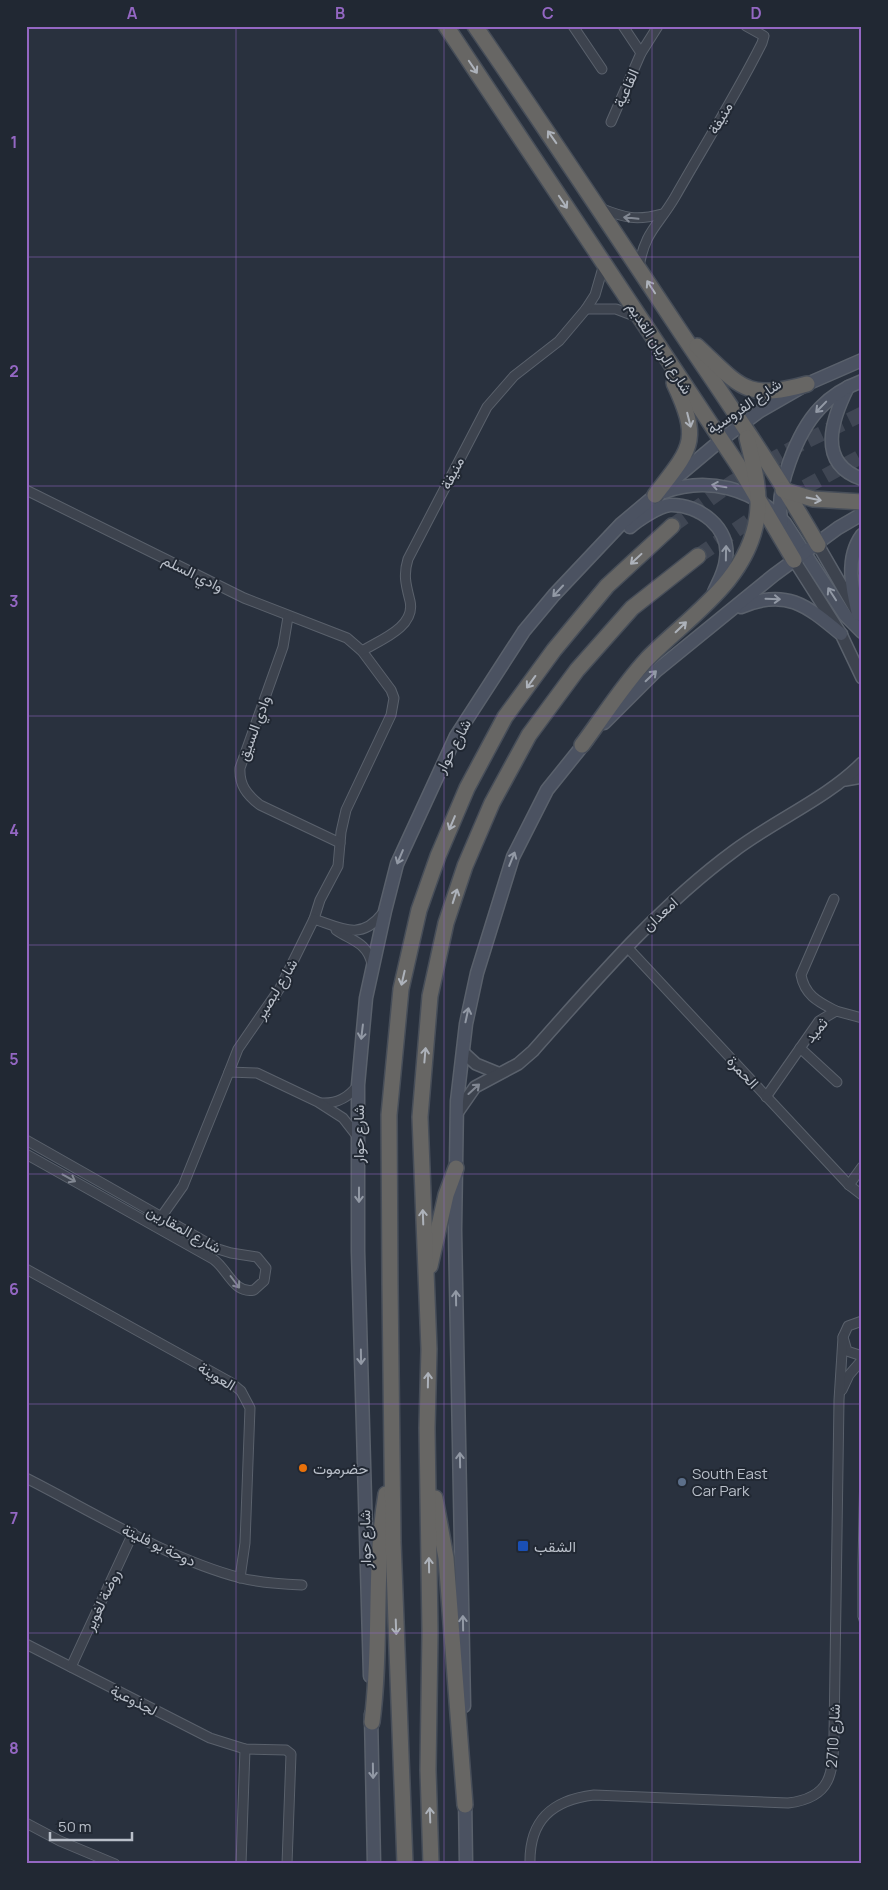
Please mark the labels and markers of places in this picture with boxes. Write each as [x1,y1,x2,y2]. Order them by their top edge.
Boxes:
place label: حضرموت [313,1458,368,1479]
marker: حضرموت [297,1462,309,1474]
place label: South East Car Park [692,1463,768,1501]
marker: South East Car Park [676,1476,688,1488]
place label: الشقب [534,1536,576,1557]
marker: الشقب [516,1539,530,1553]

